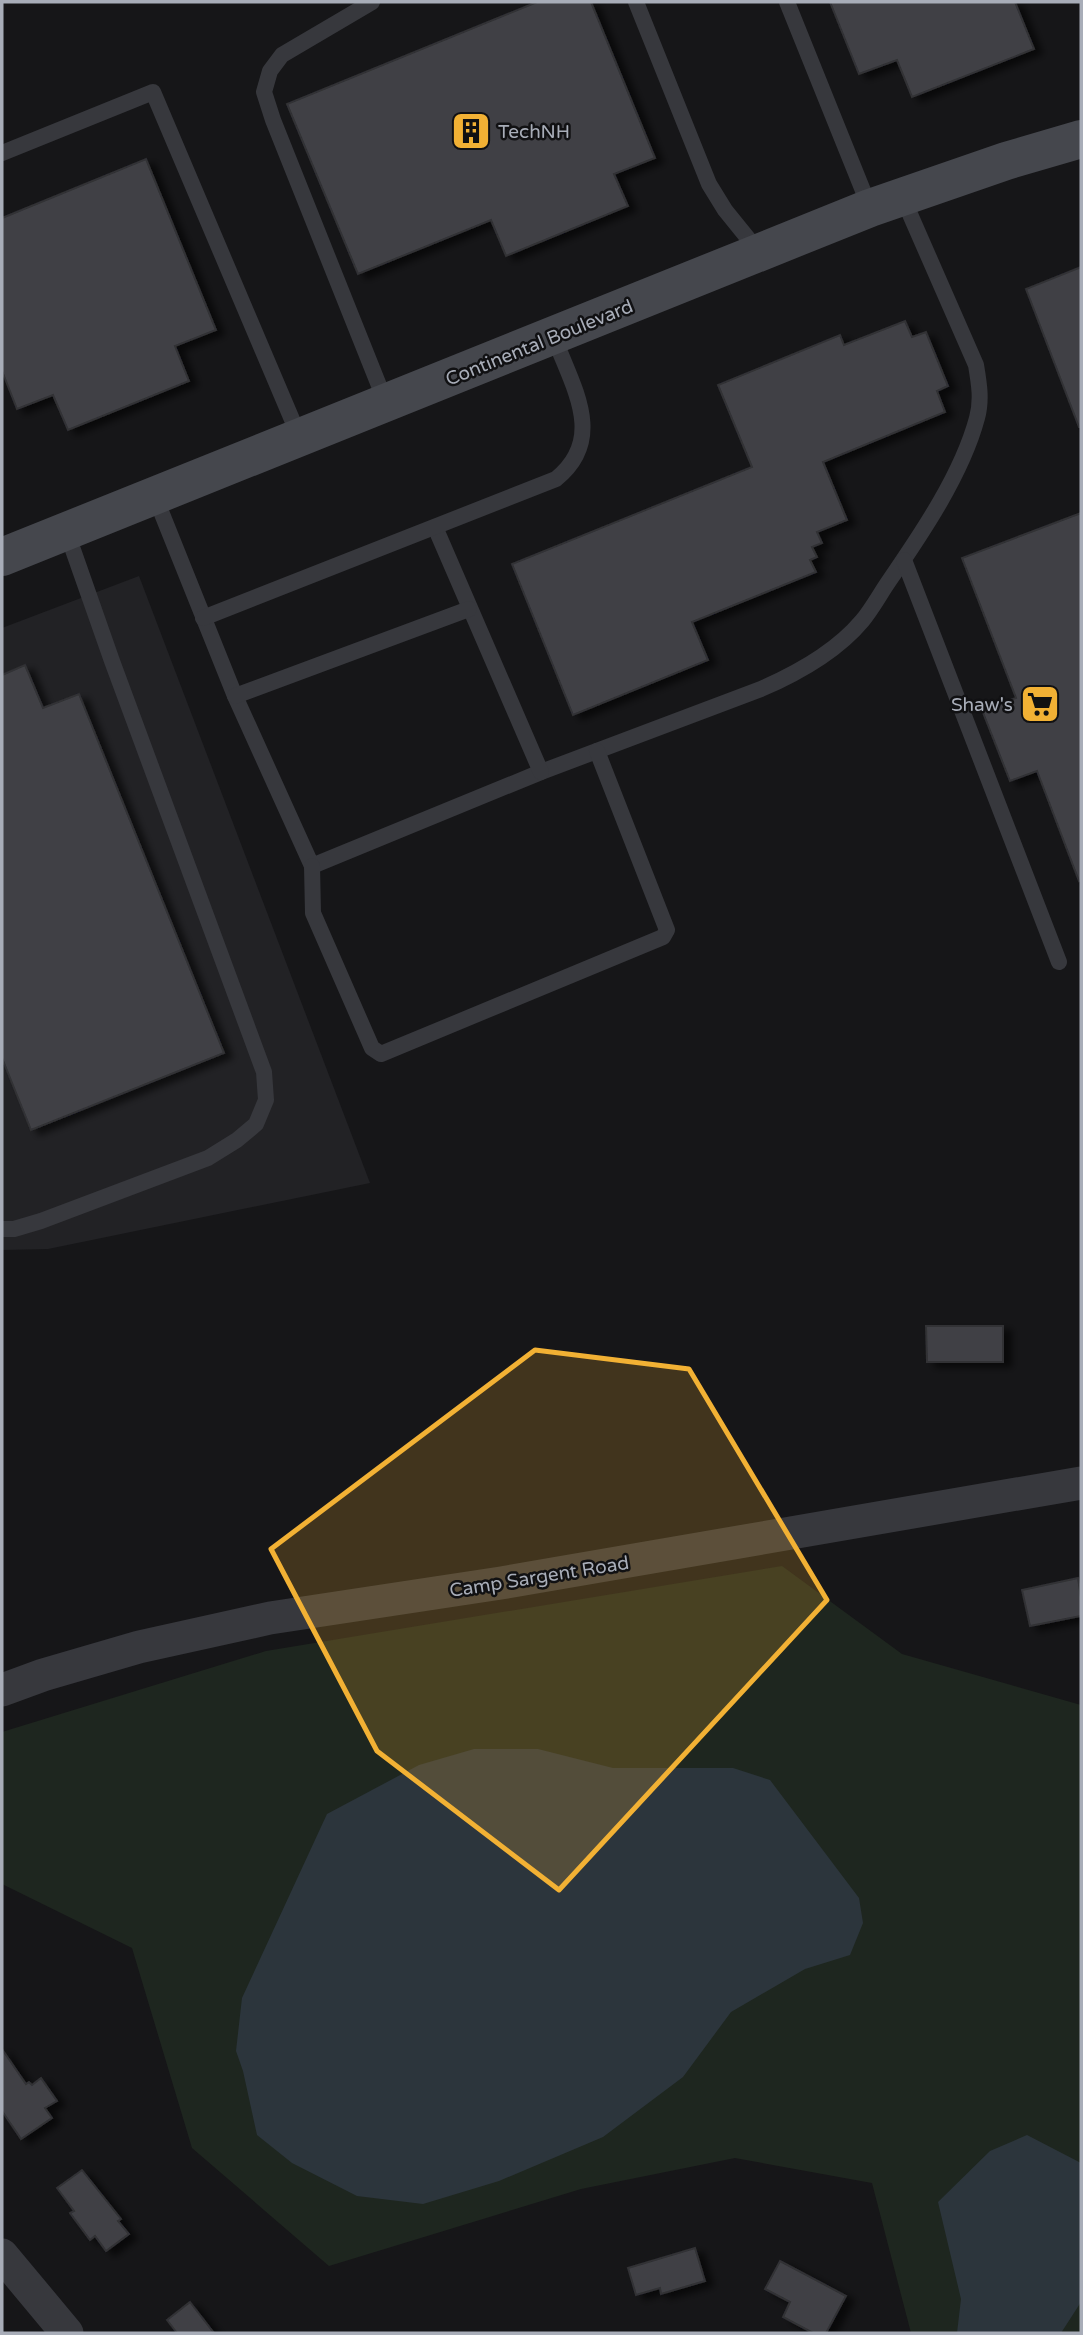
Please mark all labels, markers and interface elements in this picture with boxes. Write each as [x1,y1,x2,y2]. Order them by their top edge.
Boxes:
building icon: TechNH [450,110,492,152]
place label: TechNH [498,121,570,143]
street label: Continental Boulevard [442,295,636,391]
supermarket icon: Shaw's [1019,683,1061,725]
place label: Shaw's [951,694,1013,716]
street label: Camp Sargent Road [448,1552,631,1602]

